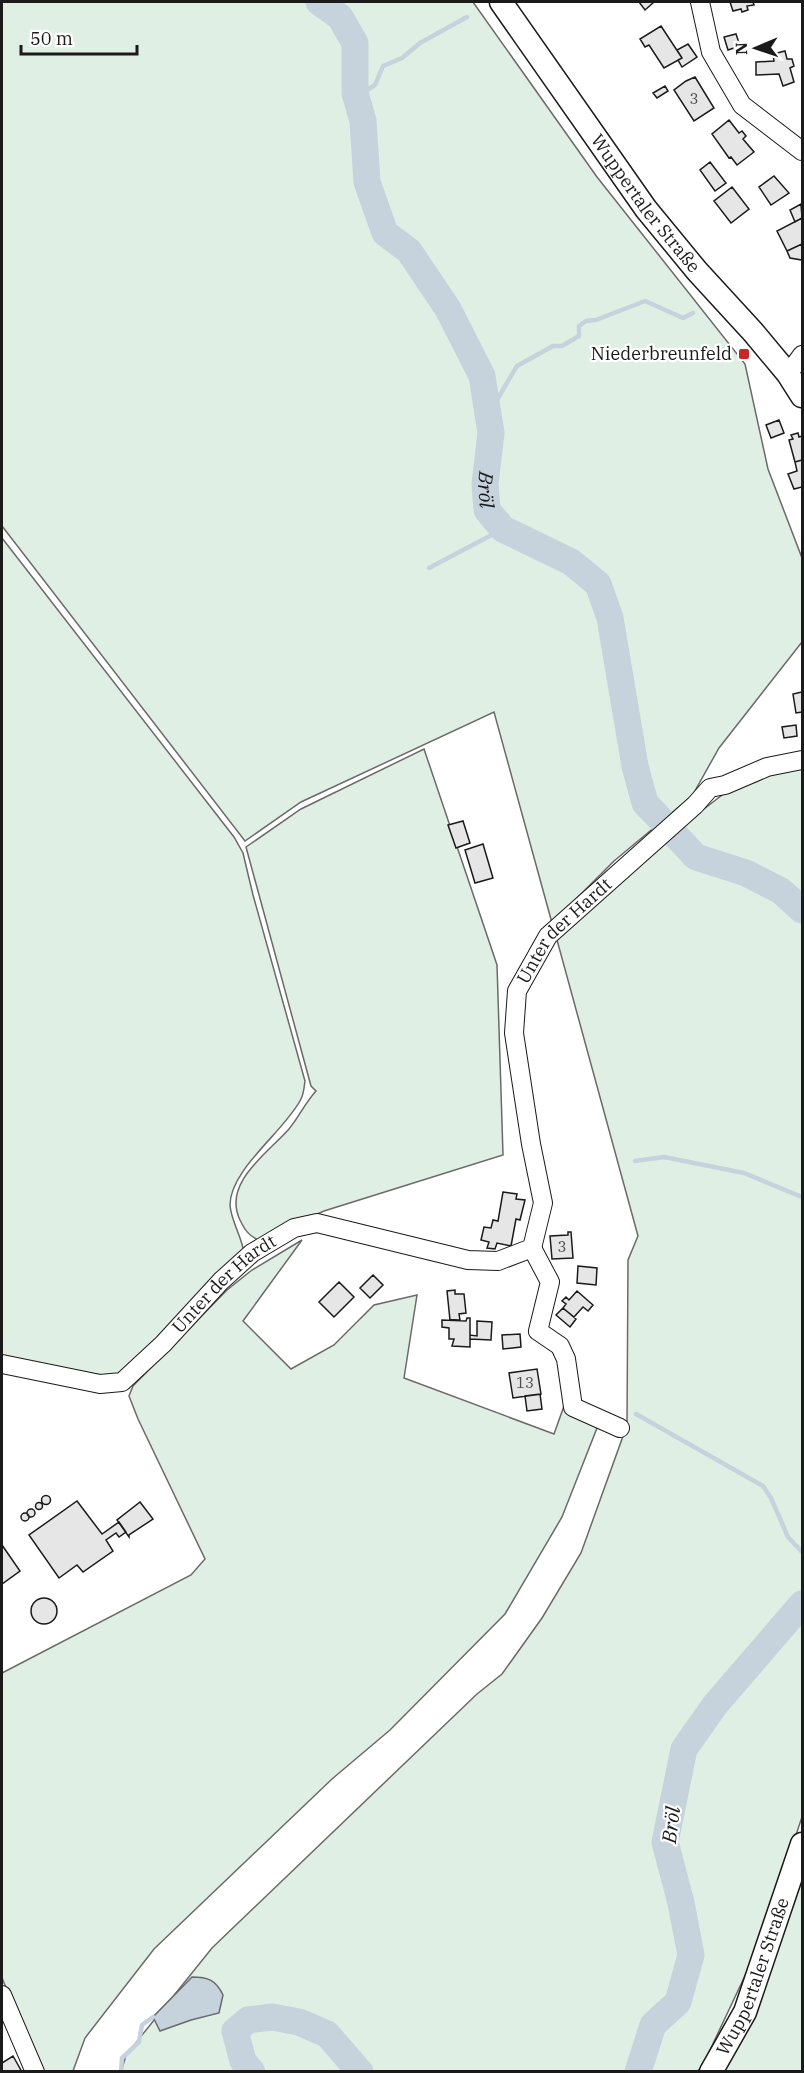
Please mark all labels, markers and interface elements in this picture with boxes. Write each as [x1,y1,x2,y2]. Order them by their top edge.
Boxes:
scale bar [21,18,136,56]
north arrow [726,18,786,78]
text: 50 m [30,27,73,50]
text: N [731,42,751,55]
house number: 3 [689,89,699,108]
street label: Wuppertaler Straße [586,129,706,277]
place label: Niederbreunfeld [591,342,732,365]
marker: Niederbreunfeld [737,347,751,361]
water label: Bröl [472,469,501,509]
street label: Unter der Hardt [511,873,616,988]
street label: Unter der Hardt [167,1229,280,1338]
house number: 3 [557,1237,567,1256]
house number: 13 [516,1373,534,1392]
water label: Bröl [655,1805,686,1846]
street label: Wuppertaler Straße [711,1895,794,2059]

